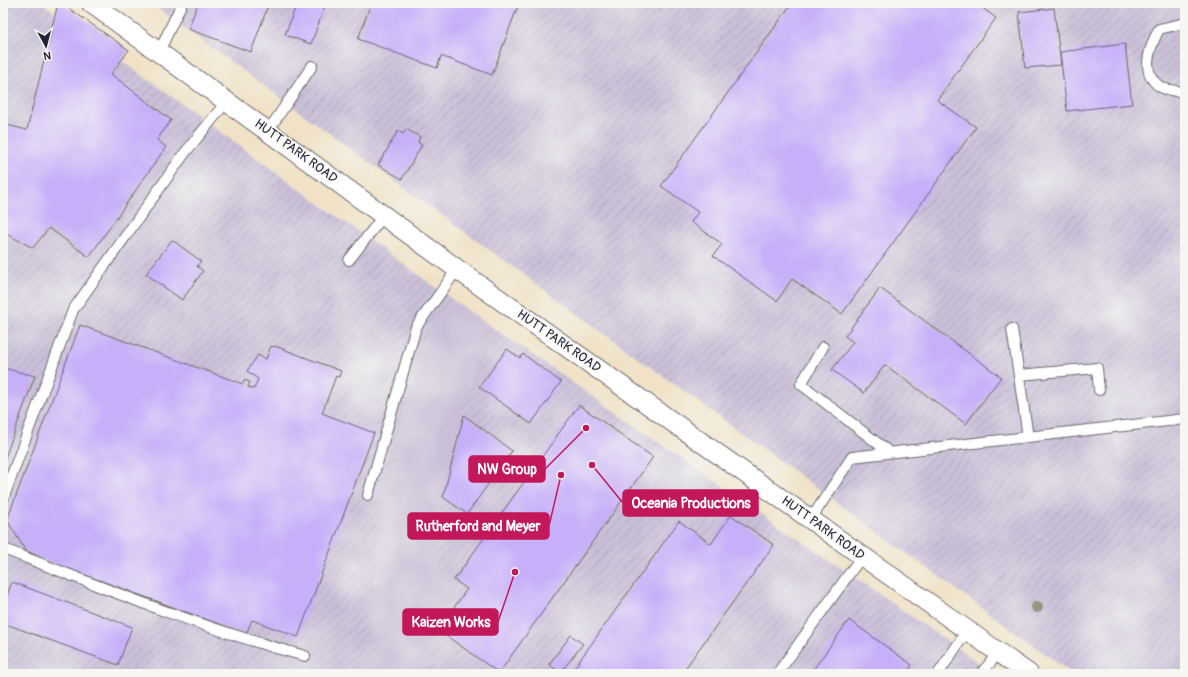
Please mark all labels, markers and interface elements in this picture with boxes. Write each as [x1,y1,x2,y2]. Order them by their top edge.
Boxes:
north arrow [26,26,66,66]
text: N [42,49,52,62]
street label: HUTT PARK ROAD [251,115,341,187]
street label: HUTT PARK ROAD [514,306,604,376]
callout: NW Group [469,456,545,482]
text: NW Group [477,461,537,478]
callout: Oceania Productions [623,490,758,516]
street label: HUTT PARK ROAD [778,492,868,564]
text: Oceania Productions [631,495,751,512]
callout: Rutherford and Meyer [408,513,549,539]
text: Rutherford and Meyer [416,518,541,535]
callout: Kaizen Works [403,609,498,635]
text: Kaizen Works [412,614,491,631]

